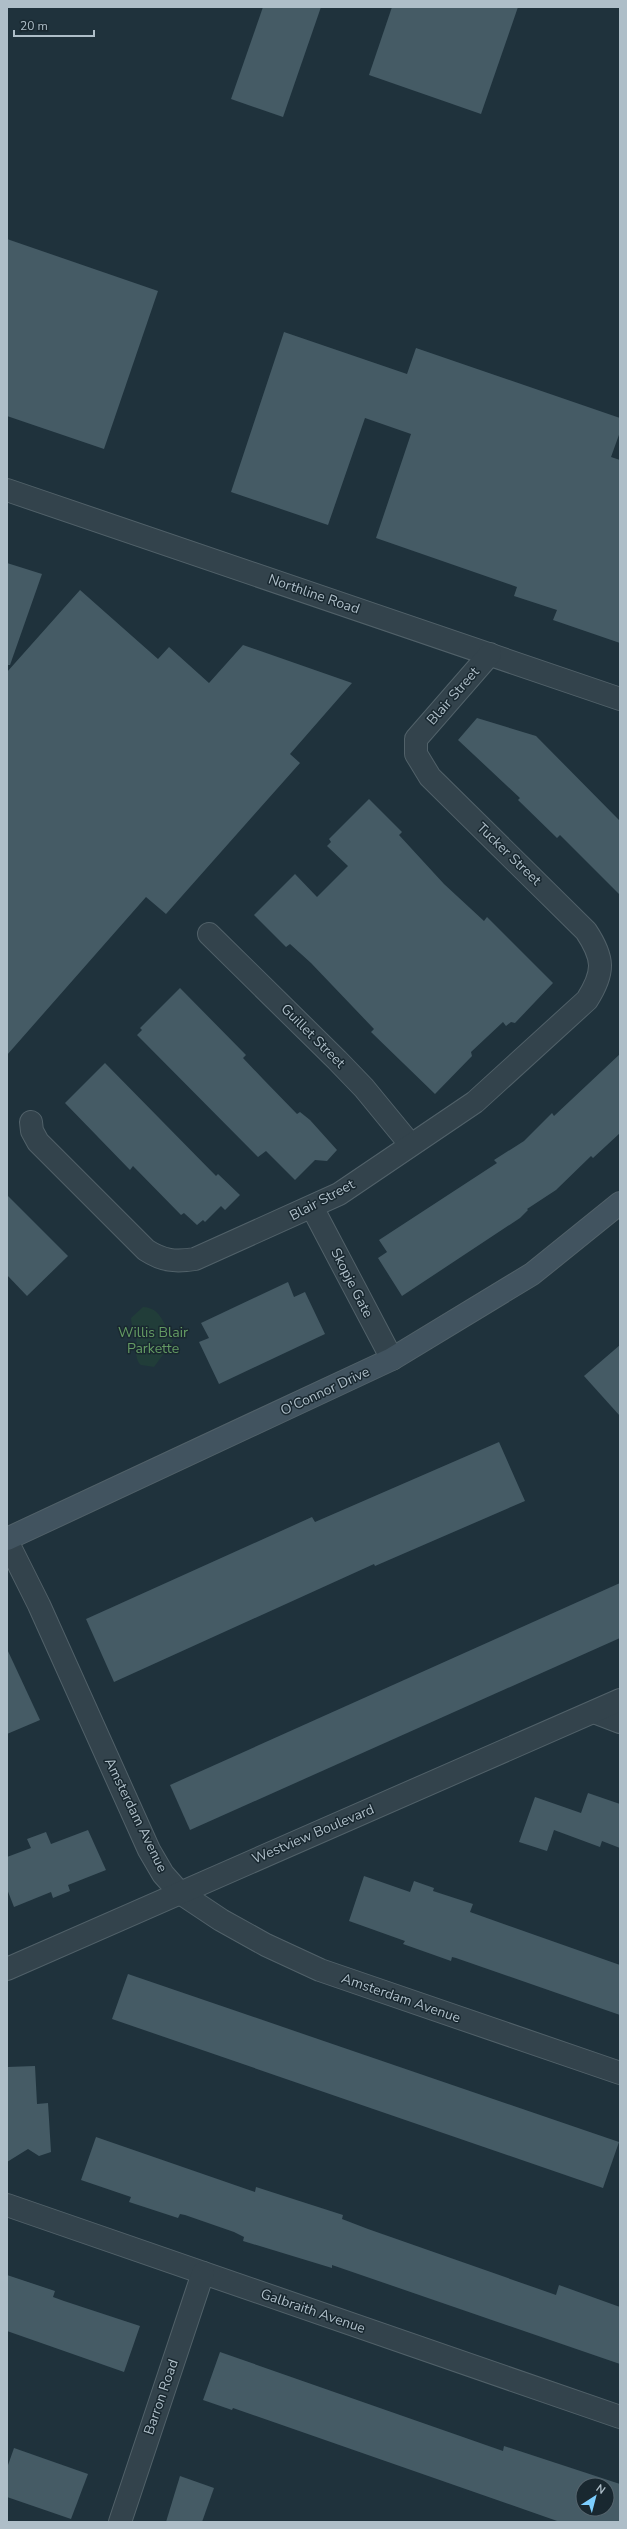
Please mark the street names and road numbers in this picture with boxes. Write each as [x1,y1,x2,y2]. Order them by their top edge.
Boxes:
street label: Northline Road [266,569,362,619]
street label: Blair Street [423,663,484,729]
street label: Tucker Street [473,818,545,890]
street label: Guillet Street [277,1000,349,1072]
street label: Blair Street [286,1175,358,1225]
street label: Skopje Gate [326,1245,378,1321]
street label: O'Connor Drive [277,1362,373,1420]
street label: Amsterdam Avenue [100,1755,172,1875]
street label: Westview Boulevard [249,1800,377,1868]
street label: Amsterdam Avenue [339,1969,463,2027]
street label: Galbraith Avenue [258,2284,368,2338]
street label: Barron Road [139,2357,183,2437]

